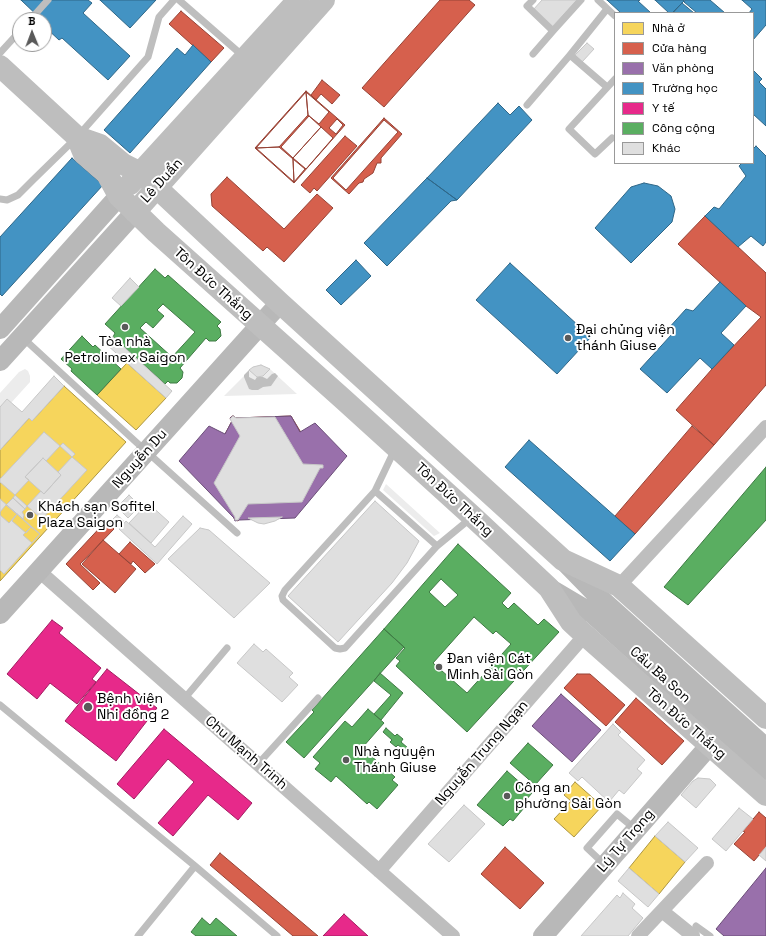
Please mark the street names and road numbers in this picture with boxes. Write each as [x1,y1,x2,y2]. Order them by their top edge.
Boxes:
street label: Lê Duẩn [138,155,186,207]
street label: Tôn Đức Thắng [170,244,256,324]
street label: Nguyễn Du [109,426,171,492]
street label: Tôn Đức Thắng [412,460,496,540]
street label: Cầu Ba Son [626,643,694,707]
street label: Tôn Đức Thắng [643,685,729,763]
street label: Nguyễn Trung Ngạn [432,697,532,809]
street label: Chu Mạnh Trinh [201,713,291,793]
street label: Lý Tự Trọng [594,806,658,876]

